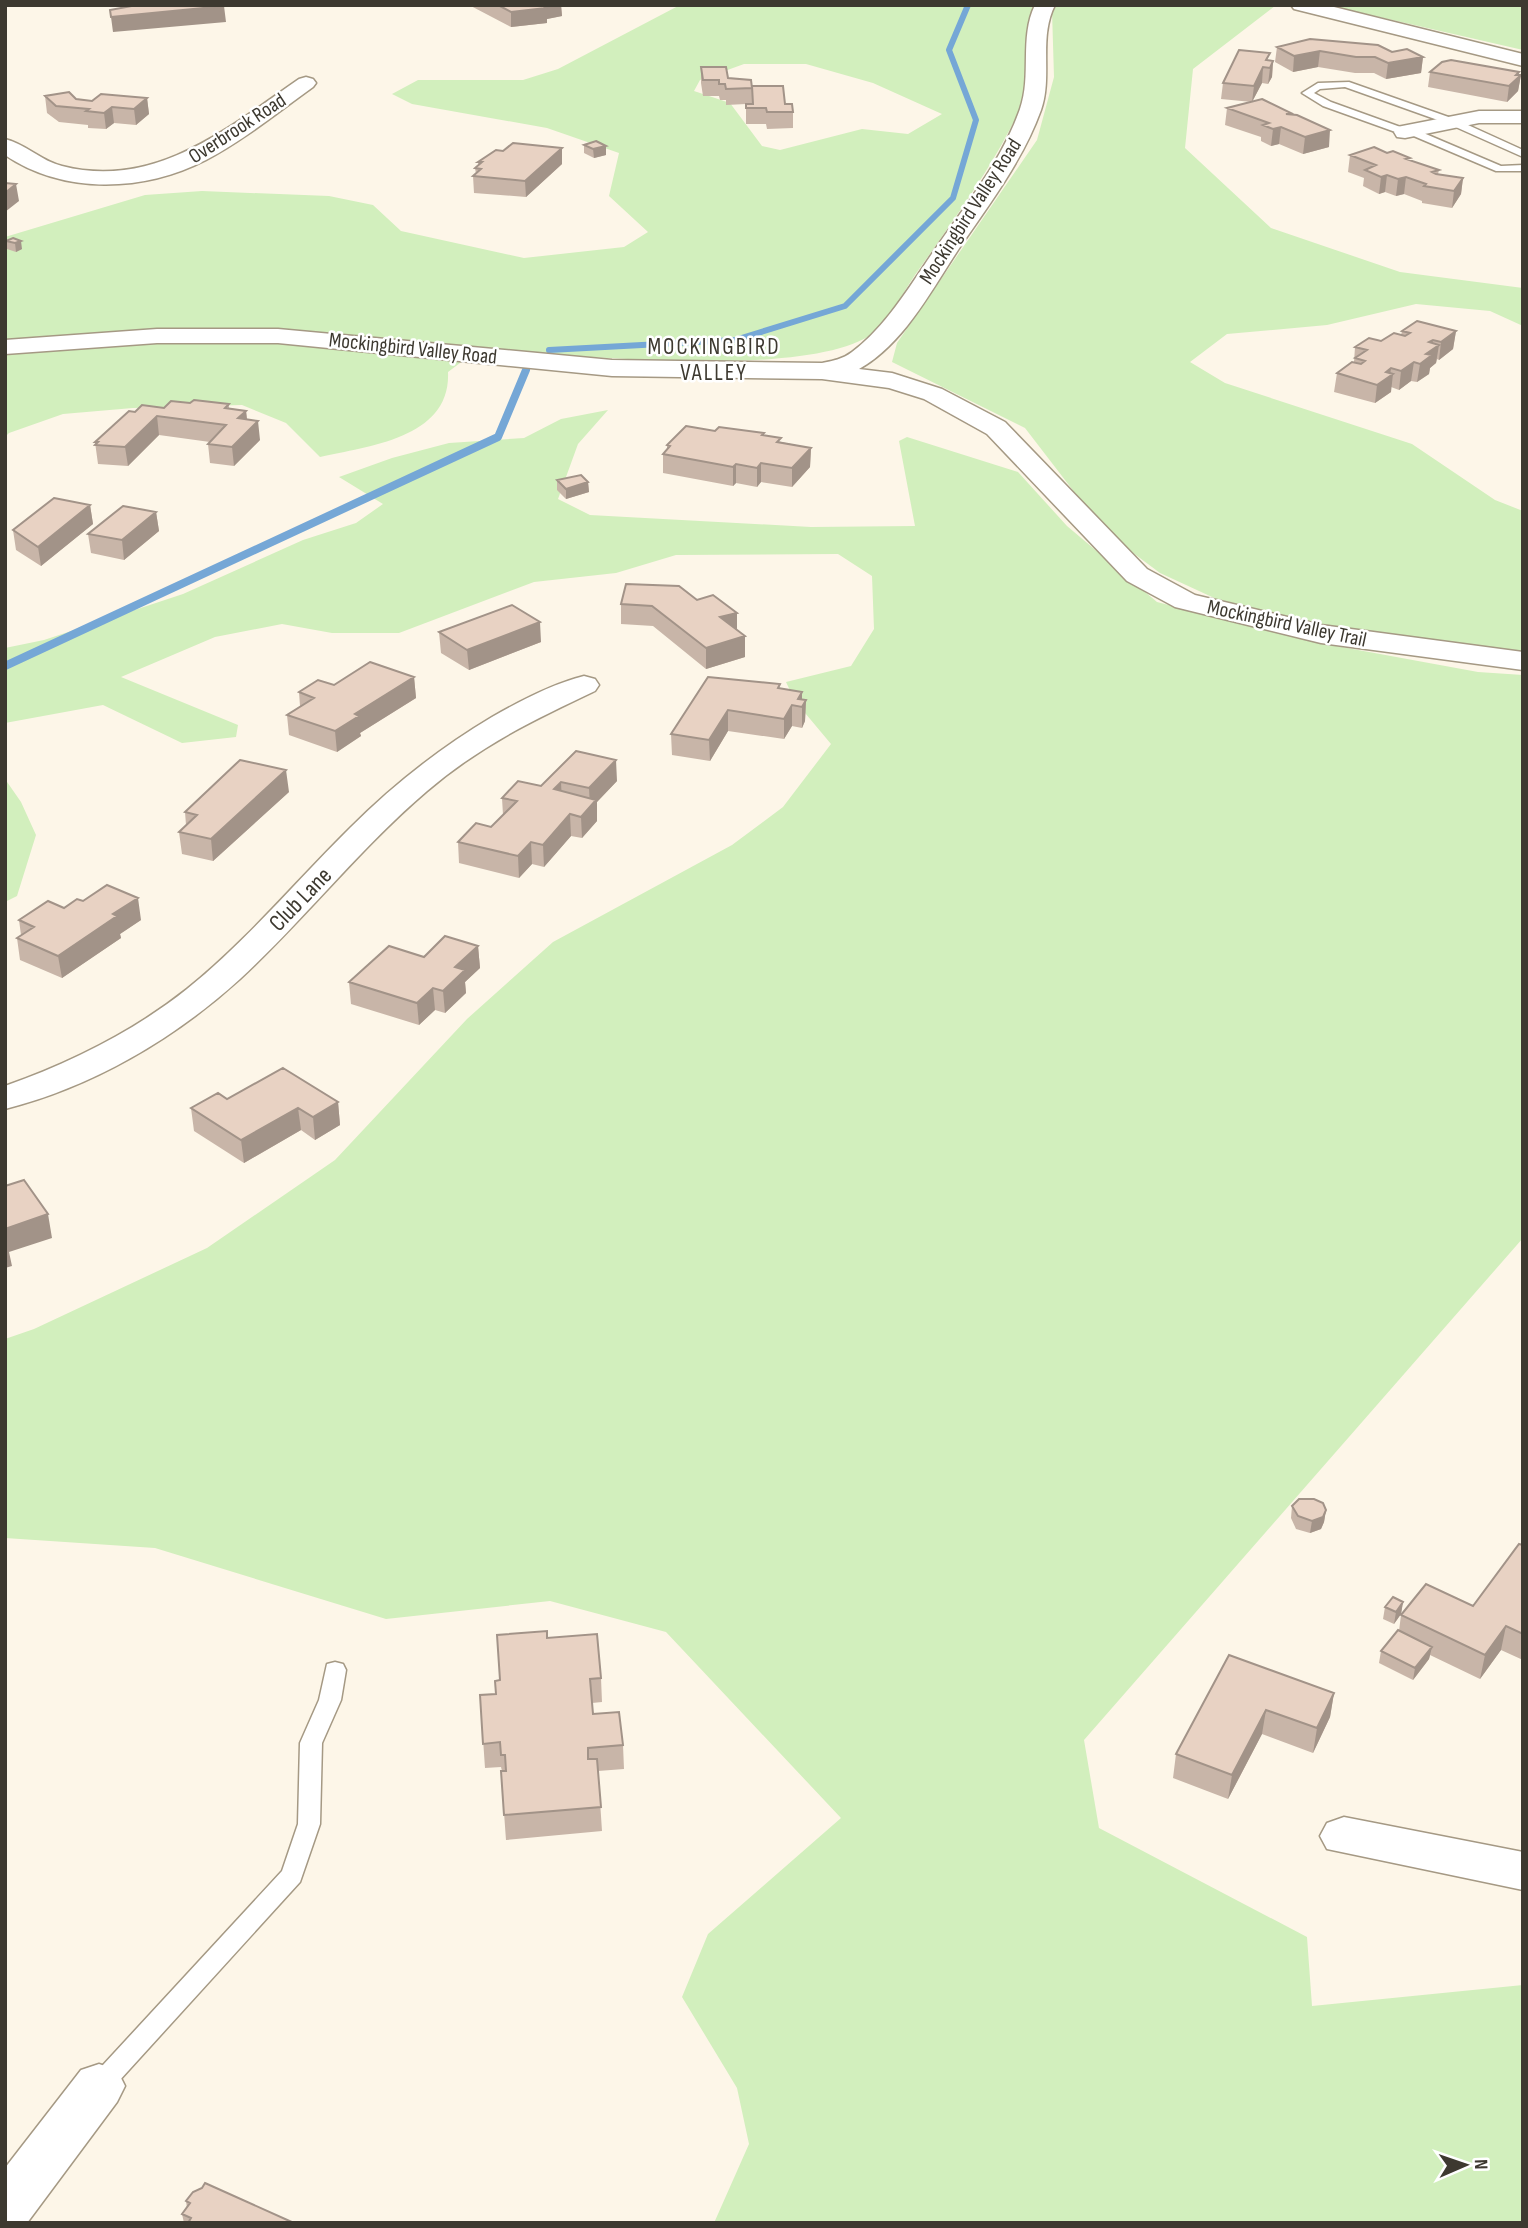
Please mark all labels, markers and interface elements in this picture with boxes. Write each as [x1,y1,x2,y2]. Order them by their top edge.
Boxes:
street label: Overbrook Road [184,88,291,169]
street label: Mockingbird Valley Road [914,134,1027,289]
street label: Mockingbird Valley Road [328,327,498,370]
district label: MOCKINGBIRD VALLEY [647,333,781,387]
street label: Mockingbird Valley Trail [1205,594,1369,653]
street label: Club Lane [263,861,338,937]
north arrow [1430,2130,1500,2200]
text: N [1469,2159,1492,2170]

